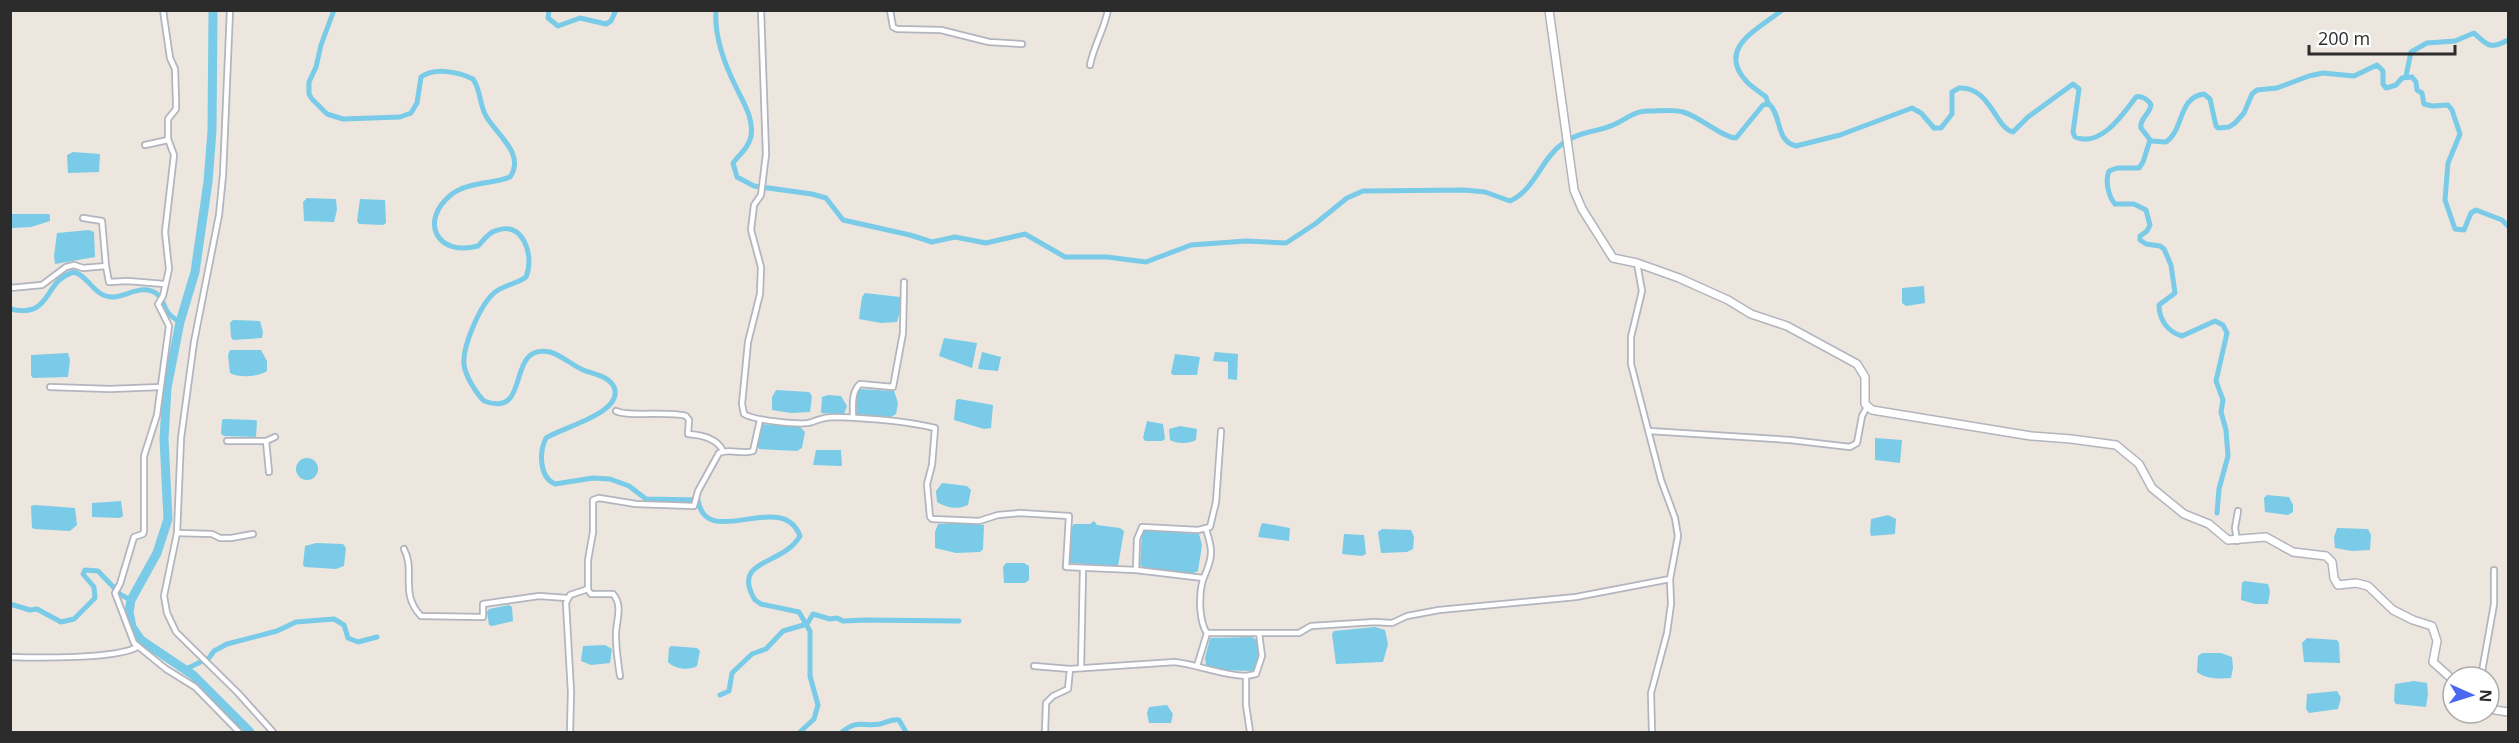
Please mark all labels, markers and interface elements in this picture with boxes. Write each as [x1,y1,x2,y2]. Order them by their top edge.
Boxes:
scale bar [2309,18,2454,56]
text: 200 m [2318,26,2370,50]
north arrow [2441,665,2501,725]
text: N [2475,689,2497,703]

